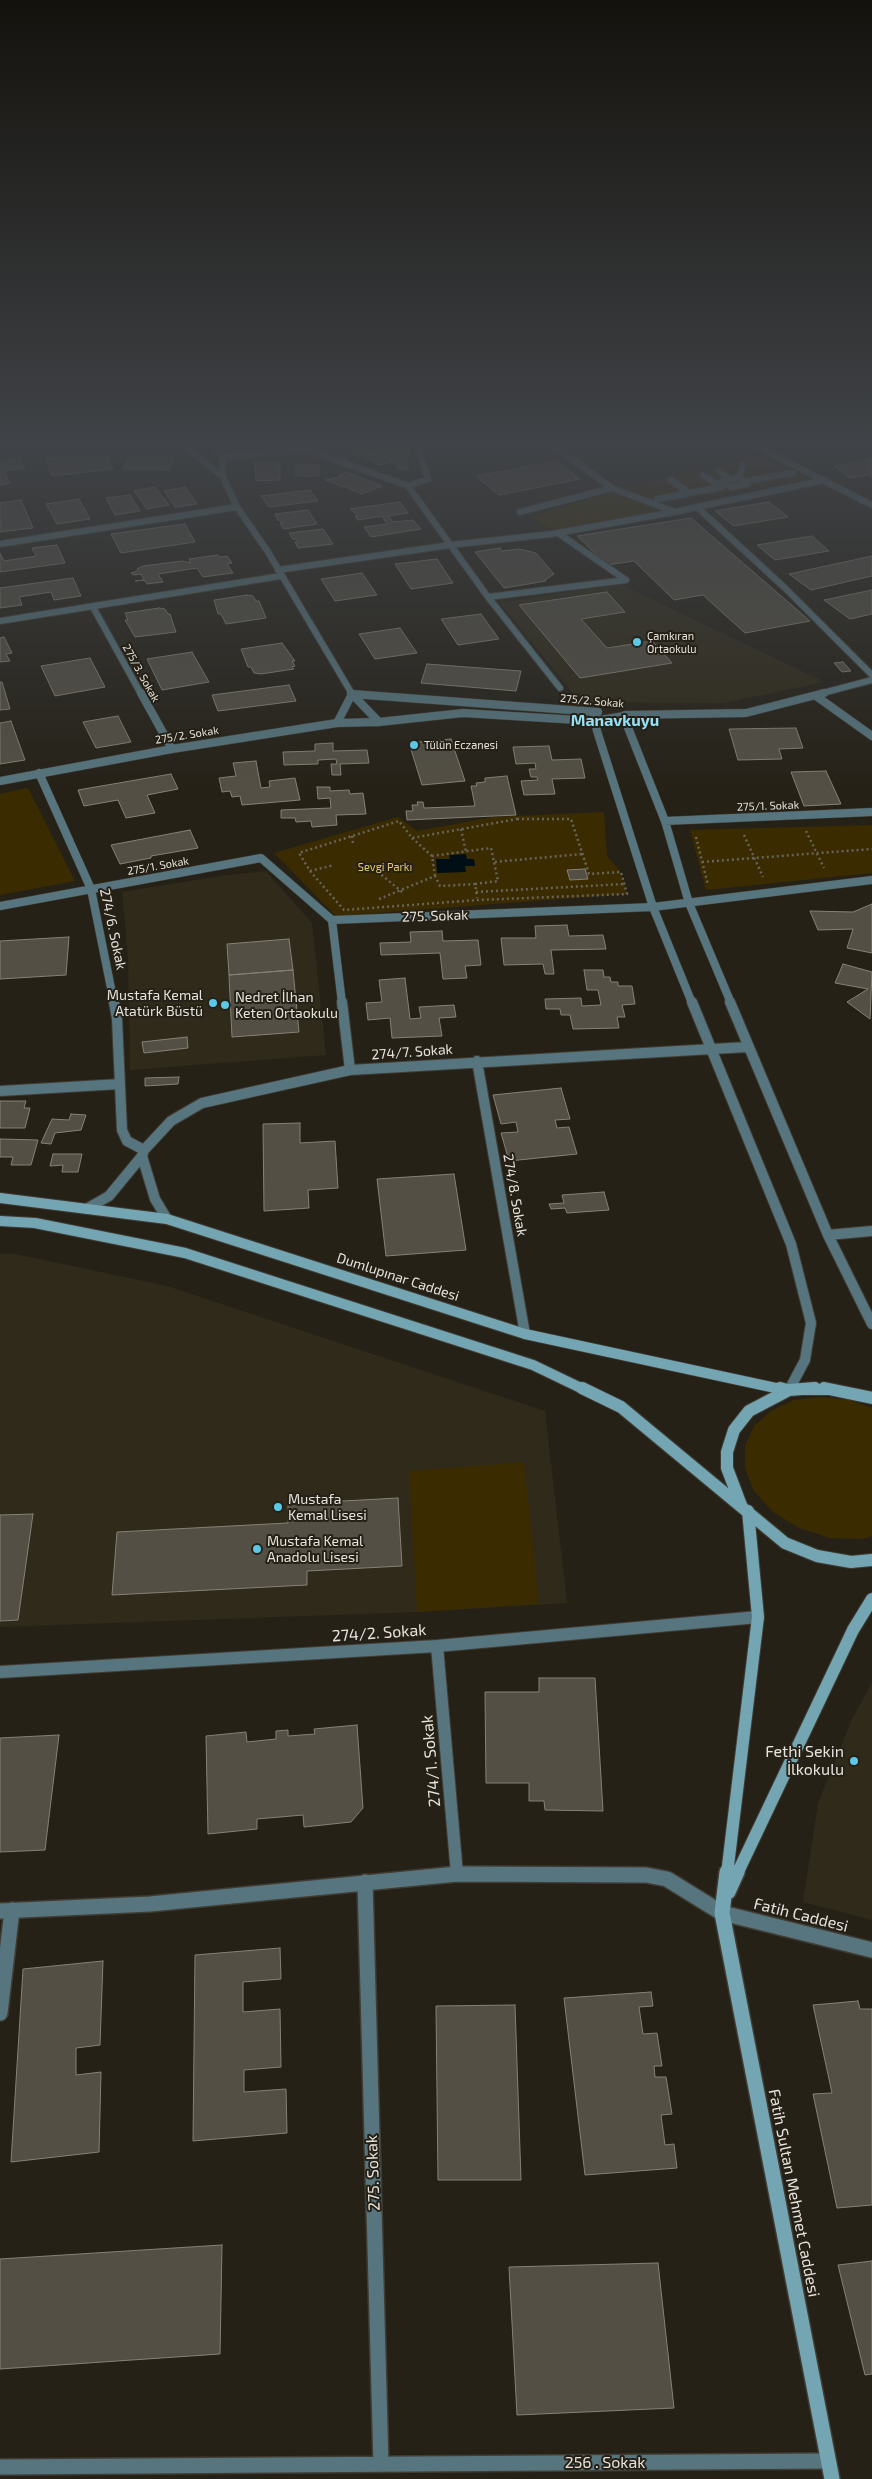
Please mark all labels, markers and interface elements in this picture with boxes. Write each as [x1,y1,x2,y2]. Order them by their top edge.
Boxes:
place label: Çamkıran Ortaokulu [647,629,697,655]
marker: Çamkıran Ortaokulu [631,636,643,648]
street label: 275/3. Sokak [120,642,162,704]
street label: 275/2. Sokak [559,692,625,710]
district label: Manavkuyu [571,711,659,731]
street label: 275/2. Sokak [154,723,220,747]
place label: Tülün Eczanesi [424,738,498,752]
marker: Tülün Eczanesi [408,739,420,751]
street label: 275/1. Sokak [737,798,799,814]
street label: 275/1. Sokak [126,854,190,878]
park label: Sevgi Parkı [358,860,412,874]
street label: 274/6. Sokak [96,887,130,971]
street label: 275. Sokak [401,906,469,926]
place label: Mustafa Kemal Atatürk Büstü [107,987,203,1020]
place label: Nedret İlhan Keten Ortaokulu [235,989,338,1022]
marker: Mustafa Kemal Atatürk Büstü [207,997,219,1009]
marker: Nedret İlhan Keten Ortaokulu [219,999,231,1011]
street label: 274/7. Sokak [371,1041,453,1063]
street label: 274/8. Sokak [499,1152,531,1238]
street label: Dumlupınar Caddesi [335,1249,461,1305]
place label: Mustafa Kemal Lisesi [288,1491,367,1524]
marker: Mustafa Kemal Lisesi [272,1501,284,1513]
place label: Mustafa Kemal Anadolu Lisesi [267,1533,363,1565]
marker: Mustafa Kemal Anadolu Lisesi [251,1543,263,1555]
street label: 274/2. Sokak [331,1620,427,1646]
street label: 274/1. Sokak [417,1714,445,1808]
place label: Fethi Sekin İlkokulu [765,1742,844,1780]
marker: Fethi Sekin İlkokulu [848,1755,860,1767]
street label: Fatih Caddesi [752,1894,850,1936]
street label: Fatih Sultan Mehmet Caddesi [764,2087,824,2299]
street label: 275. Sokak [362,2135,384,2211]
street label: 256 . Sokak [565,2453,645,2473]

